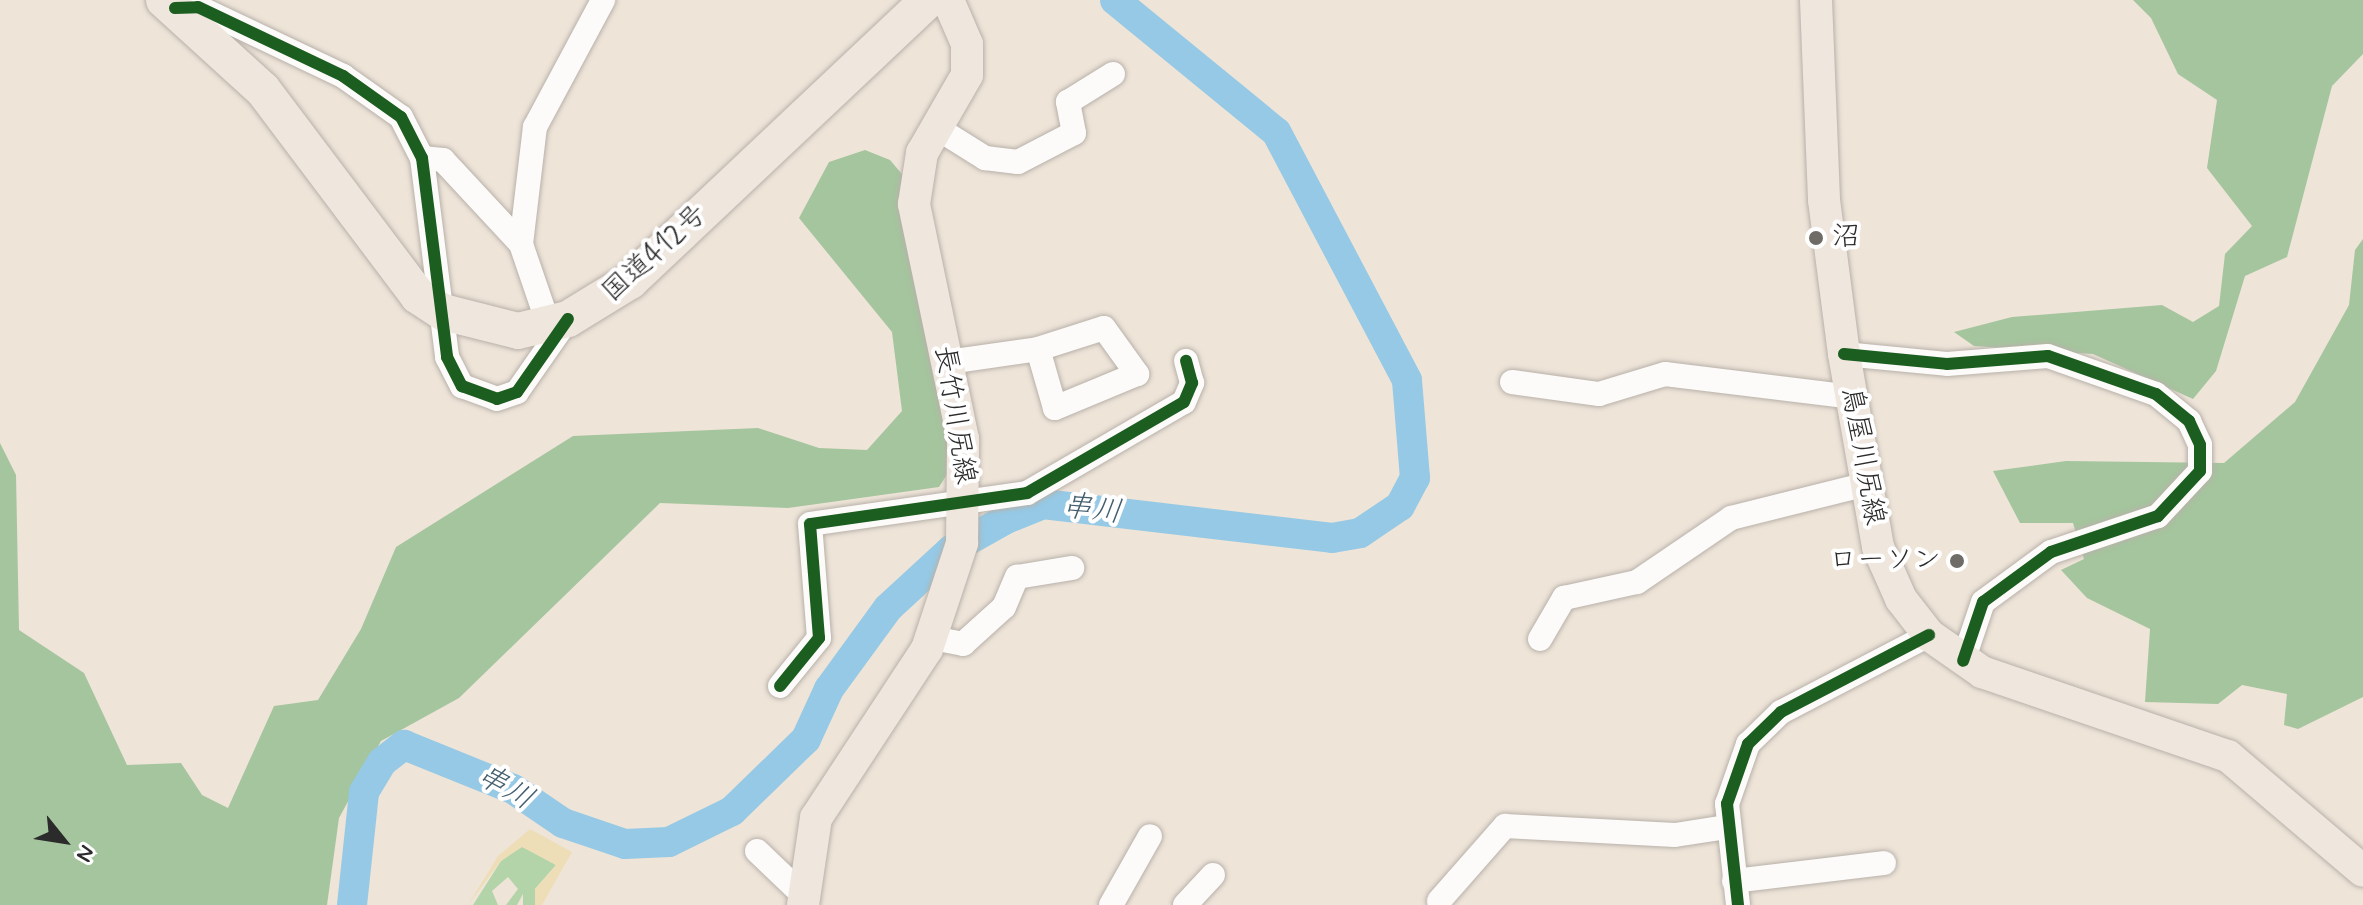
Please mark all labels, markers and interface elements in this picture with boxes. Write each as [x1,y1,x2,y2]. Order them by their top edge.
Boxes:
street label: 国道412号 [596,198,714,310]
place label: 沼 [1832,221,1860,255]
marker: 沼 [1807,229,1825,247]
street label: 長竹川尻線 [926,343,982,487]
street label: 鳥屋川尻線 [1833,384,1891,528]
water label: 串川 [1060,488,1124,532]
place label: ローソン [1829,544,1941,578]
marker: ローソン [1948,552,1966,570]
water label: 串川 [470,757,540,819]
north arrow [24,801,104,881]
text: N [69,840,101,866]

